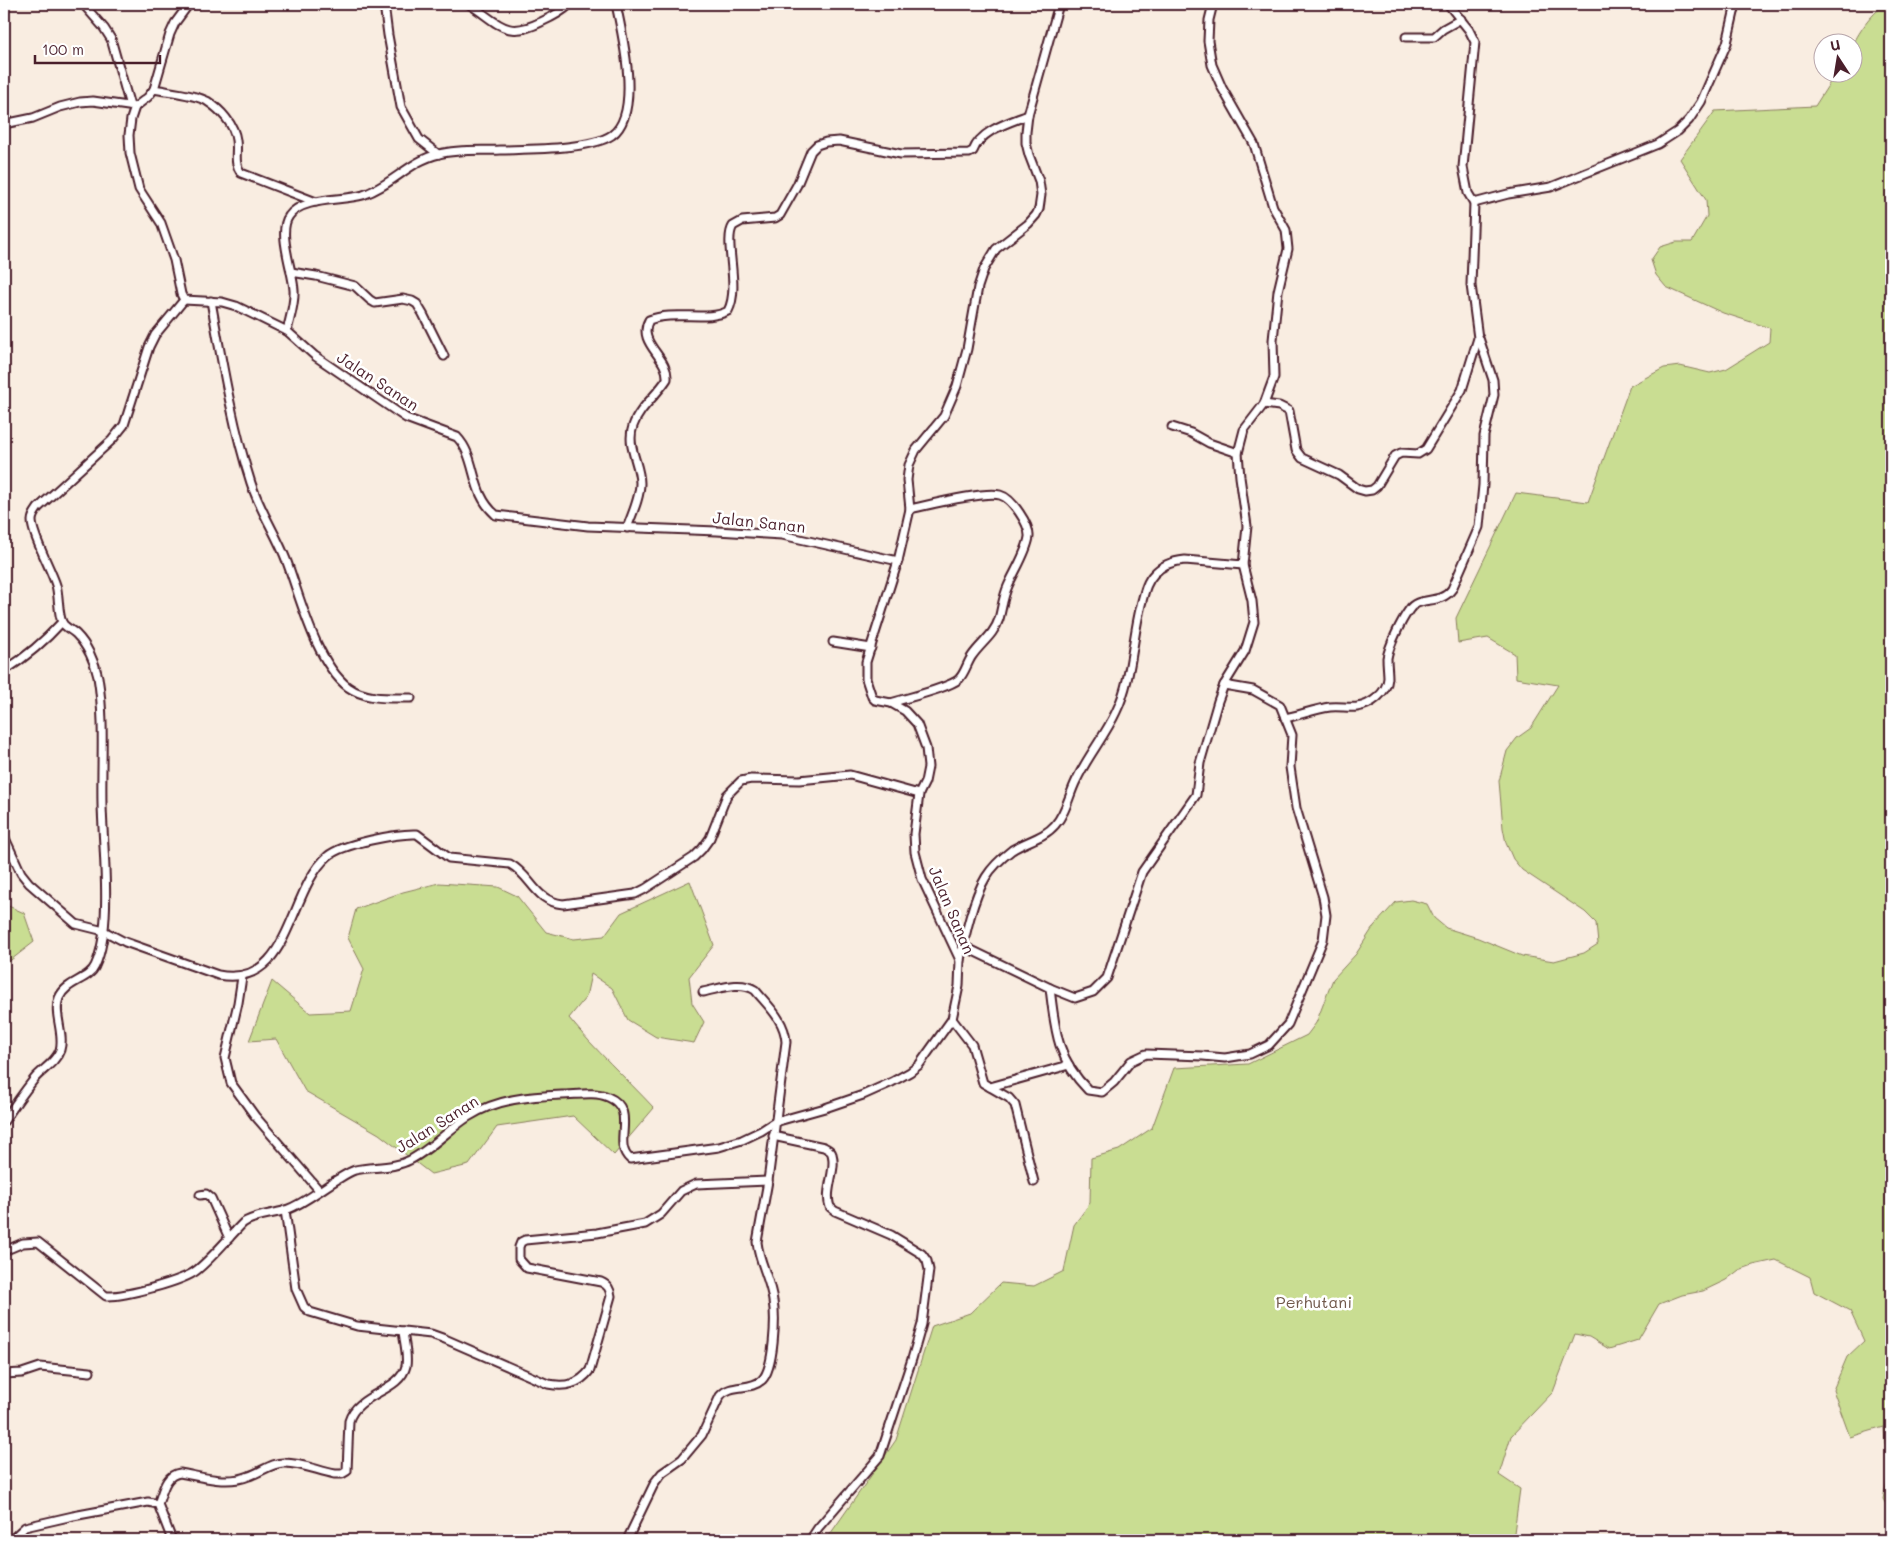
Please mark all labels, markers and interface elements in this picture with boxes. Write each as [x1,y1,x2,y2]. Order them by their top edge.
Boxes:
scale bar [35,32,160,64]
north arrow [1812,32,1862,82]
text: U [1828,34,1842,55]
text: 100 m [42,39,84,59]
street label: Jalan Sanan [333,346,423,415]
street label: Jalan Sanan [712,506,807,537]
street label: Jalan Sanan [925,863,980,957]
street label: Jalan Sanan [392,1090,482,1157]
park label: Perhutani [1276,1291,1352,1312]

